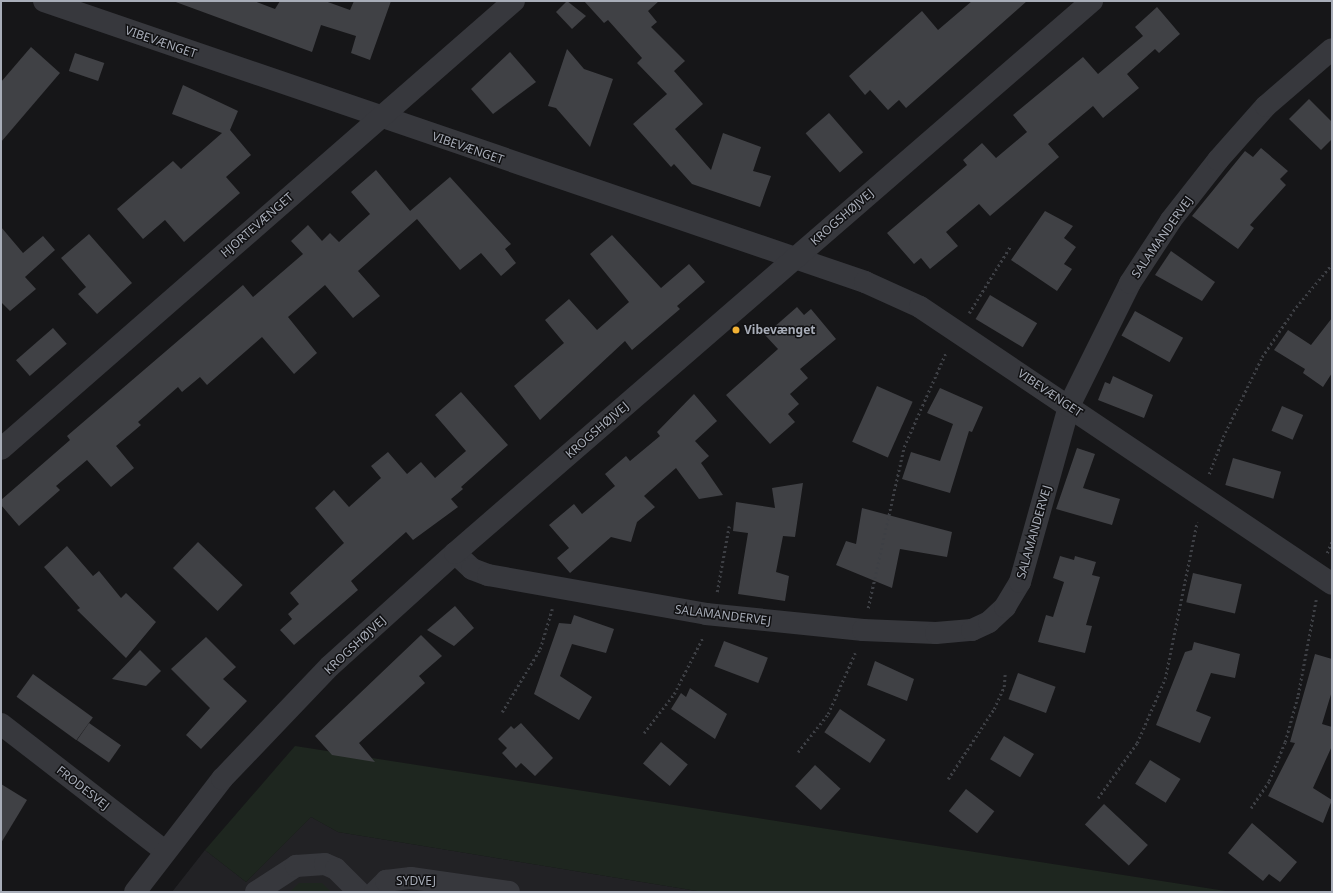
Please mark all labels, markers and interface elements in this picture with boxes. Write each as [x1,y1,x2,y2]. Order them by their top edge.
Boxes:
street label: VIBEVÆNGET [123,23,199,61]
street label: VIBEVÆNGET [430,129,506,167]
street label: KROGSHØJVEJ [807,186,877,248]
street label: HJORTEVÆNGET [218,190,296,260]
street label: SALAMANDERVEJ [1128,193,1196,281]
place label: Vibevænget [744,323,816,337]
marker: Vibevænget [731,325,741,335]
street label: VIBEVÆNGET [1015,366,1085,420]
street label: KROGSHØJVEJ [562,399,632,461]
street label: SALAMANDERVEJ [1014,484,1054,580]
street label: SALAMANDERVEJ [674,602,772,628]
street label: KROGSHØJVEJ [321,613,389,677]
street label: FRODESVEJ [54,763,112,813]
street label: SYDVEJ [396,874,436,888]

